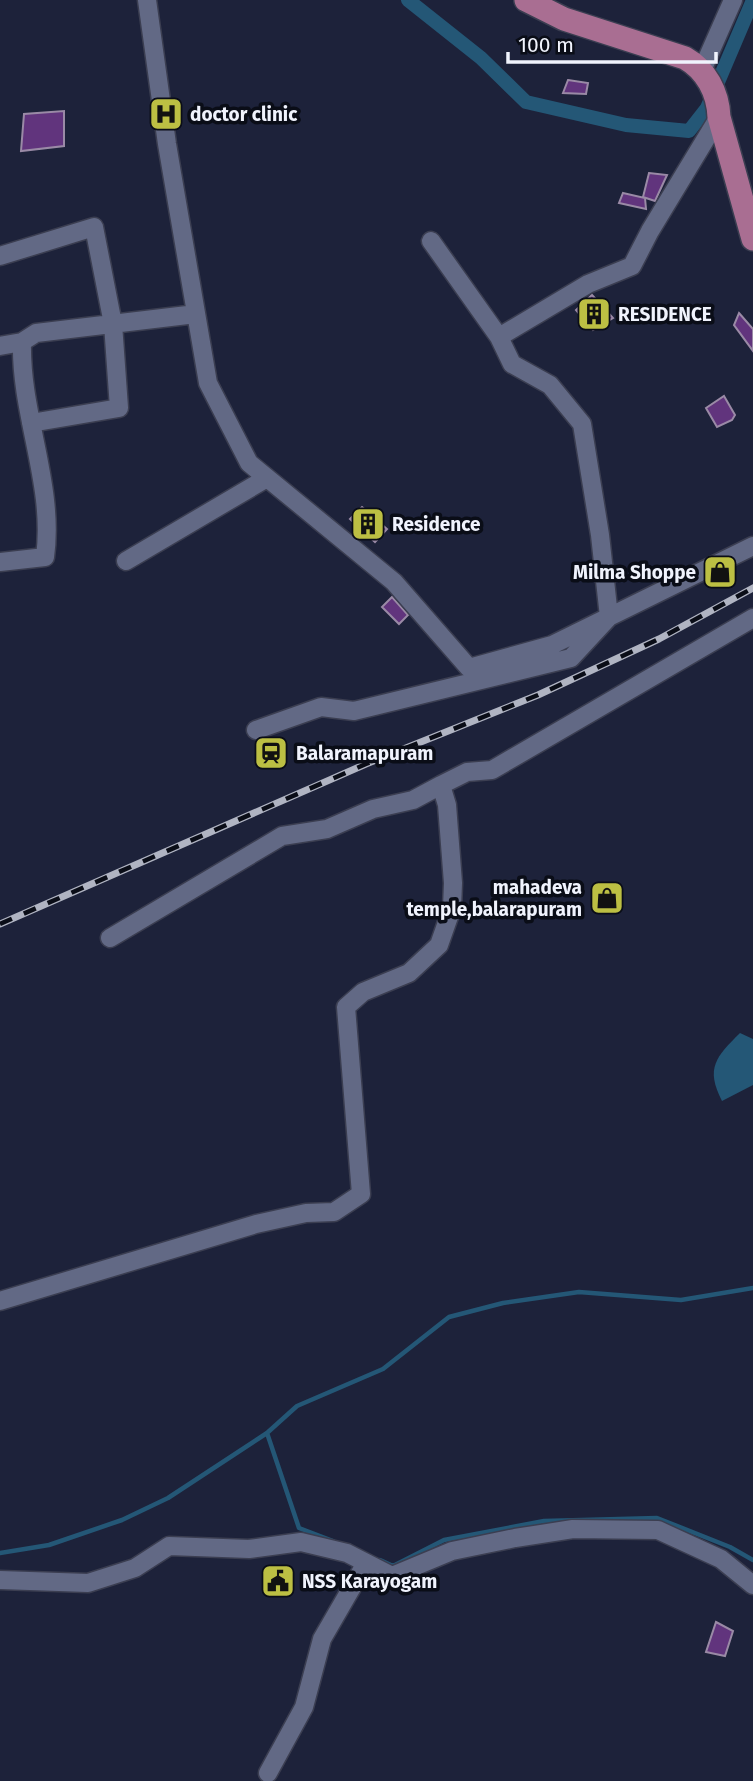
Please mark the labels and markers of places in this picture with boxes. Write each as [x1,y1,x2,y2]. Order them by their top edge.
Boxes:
hospital icon: doctor clinic [147,95,185,133]
place label: doctor clinic [190,103,297,126]
building icon: RESIDENCE [575,295,613,333]
place label: RESIDENCE [618,303,712,326]
building icon: Residence [349,505,387,543]
place label: Residence [392,513,481,536]
shop icon: Milma Shoppe [701,553,739,591]
place label: Milma Shoppe [573,561,696,584]
station icon: Balaramapuram [252,734,290,772]
place label: Balaramapuram [296,742,433,765]
place label: mahadeva temple,balarapuram [406,876,582,921]
shop icon: mahadeva temple,balarapuram [588,879,626,917]
public building icon: NSS Karayogam [259,1562,297,1600]
place label: NSS Karayogam [302,1570,437,1593]

